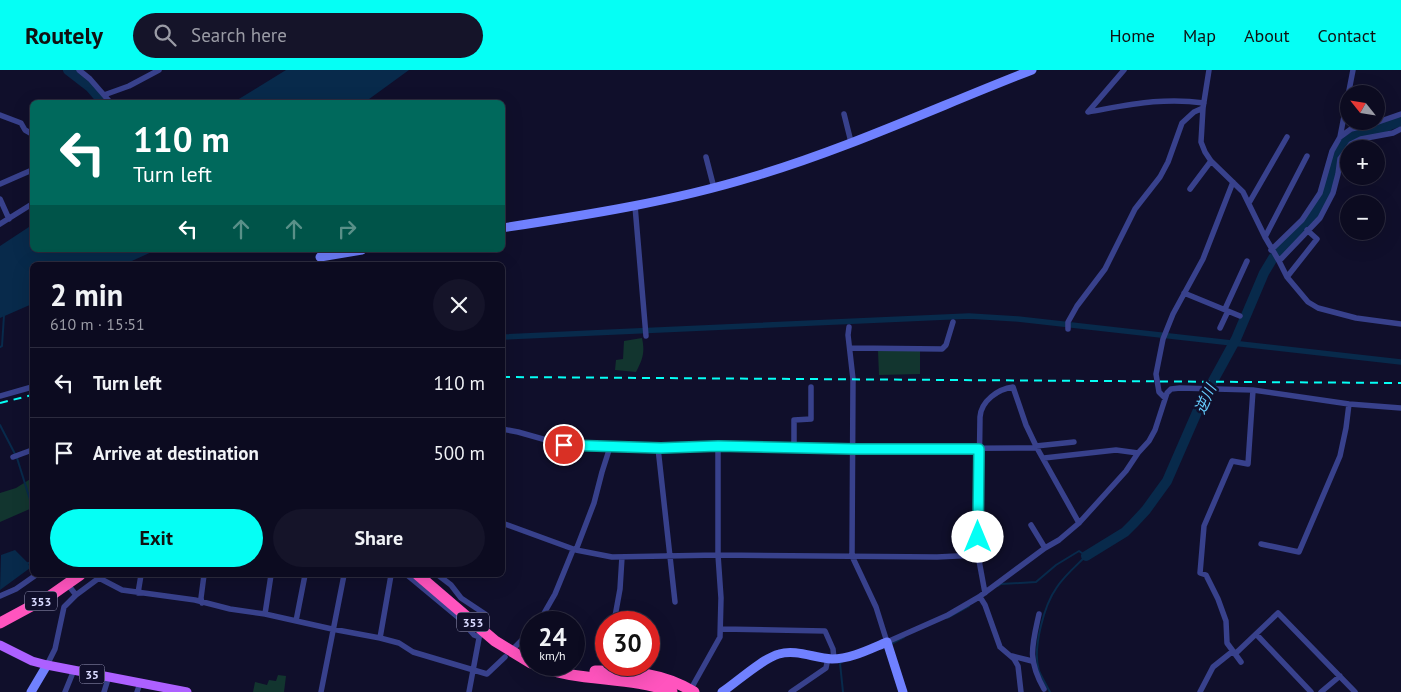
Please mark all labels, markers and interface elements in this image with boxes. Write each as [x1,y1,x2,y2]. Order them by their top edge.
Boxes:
search box [133,13,483,58]
text: Routely [25,20,103,51]
icon: search [151,21,179,49]
text: Search here [191,23,287,47]
text: Home [1109,24,1155,47]
text: Map [1183,24,1216,47]
text: About [1244,24,1290,47]
text: Contact [1318,24,1376,47]
north arrow [1340,85,1385,130]
map controls [1340,85,1385,240]
text: 110 m [133,116,230,162]
icon: left [50,120,115,185]
button: + [1340,140,1385,185]
text: Turn left [133,160,212,188]
button: − [1340,195,1385,240]
icon: left [174,215,202,243]
icon: ahead [227,215,255,243]
icon: ahead [280,215,308,243]
icon: right [333,215,361,243]
text: 2 min [50,275,123,314]
button: close [433,279,485,331]
text: 610 m · 15:51 [50,314,145,334]
icon: left [50,369,78,397]
text: Turn left [93,371,162,395]
text: 110 m [433,371,485,395]
water label: 逆川 [1190,380,1221,417]
pin [543,424,585,466]
icon: arrive [550,431,578,459]
icon: arrive [50,439,78,467]
text: Arrive at destination [93,441,259,465]
text: 500 m [433,441,485,465]
button: Exit [50,509,263,567]
button: Share [273,509,485,567]
position arrow [951,510,1003,562]
road number: 353 [25,592,57,610]
speed limit sign: 30 [595,611,660,676]
road number: 353 [457,612,489,632]
text: 24 [538,621,567,653]
text: km/h [539,648,566,663]
road number: 35 [80,664,104,684]

